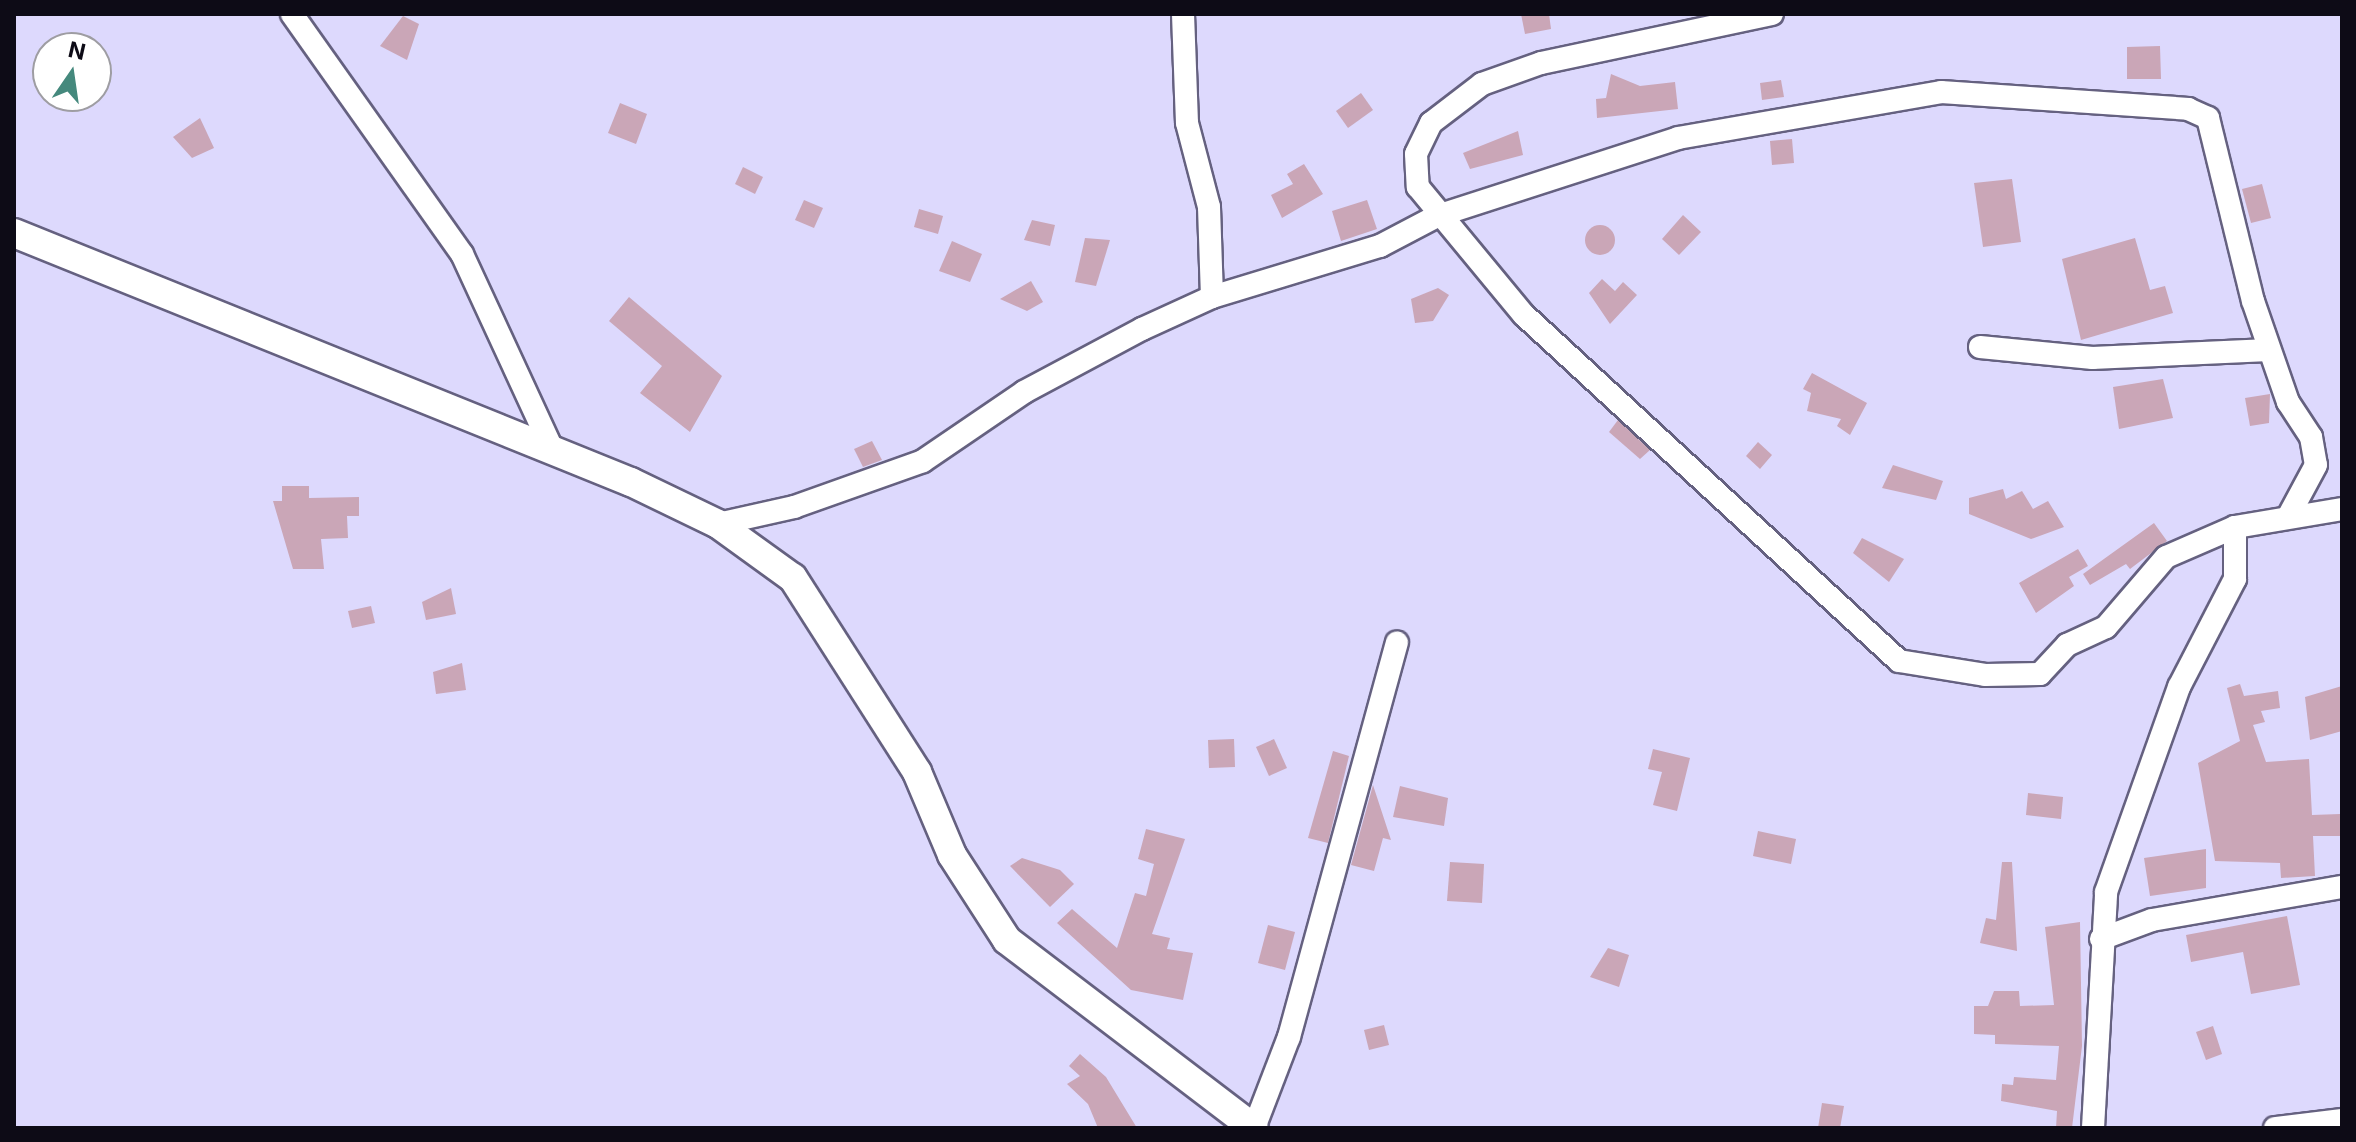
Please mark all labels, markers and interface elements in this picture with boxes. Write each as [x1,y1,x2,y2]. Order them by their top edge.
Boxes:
north arrow [32,32,112,112]
text: N [66,36,88,65]

